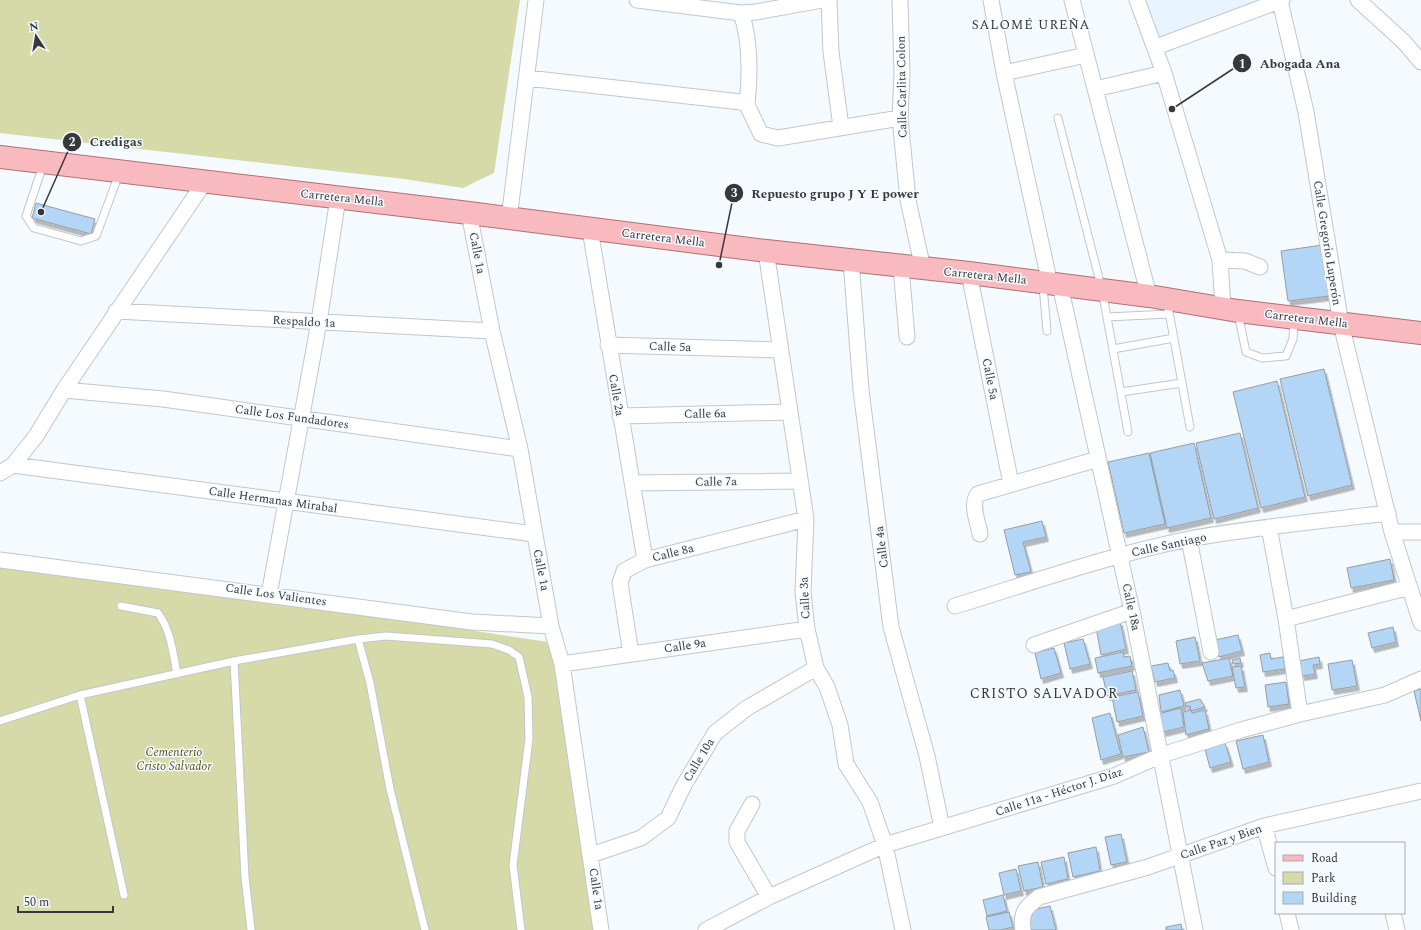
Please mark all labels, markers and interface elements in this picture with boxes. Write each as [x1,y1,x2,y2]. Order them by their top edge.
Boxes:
district label: SALOMÉ UREÑA [972,15,1090,35]
north arrow [16,16,56,56]
text: N [28,17,40,36]
street label: Calle Carlita Colon [892,36,912,138]
callout: Abogada Ana [1232,51,1349,76]
text: Abogada Ana [1260,54,1341,74]
text: 1 [1239,55,1245,74]
callout: Credigas [62,129,150,154]
text: Credigas [90,132,142,152]
text: 2 [69,133,76,152]
street label: Calle Gregorio Luperón [1308,179,1346,307]
callout: Repuesto grupo J Y E power [724,181,927,206]
street label: Carretera Mella [299,184,385,212]
text: 3 [731,184,738,203]
text: Repuesto grupo J Y E power [751,184,919,204]
street label: Carretera Mella [620,223,706,253]
street label: Calle 1a [464,230,490,276]
street label: Carretera Mella [942,262,1028,290]
street label: Carretera Mella [1263,304,1349,334]
street label: Respaldo 1a [272,311,336,333]
street label: Calle 5a [649,337,692,357]
street label: Calle 5a [977,356,1003,402]
street label: Calle 2a [603,373,629,418]
street label: Calle Los Fundadores [234,400,350,434]
street label: Calle 6a [684,404,726,424]
street label: Calle 7a [695,472,737,492]
street label: Calle Hermanas Mirabal [207,482,339,518]
street label: Calle 4a [870,525,894,569]
street label: Calle Santiago [1130,528,1208,562]
street label: Calle 8a [650,539,696,567]
street label: Calle 1a [528,547,554,593]
street label: Calle 3a [794,576,816,620]
street label: Calle Los Valientes [224,578,328,612]
street label: Calle 18a [1117,581,1145,633]
street label: Calle 9a [663,634,707,658]
district label: CRISTO SALVADOR [970,683,1118,704]
street label: Calle 10a [678,734,720,786]
park label: Cementerio Cristo Salvador [136,743,212,776]
street label: Calle 11a - Héctor J. Díaz [993,762,1125,822]
street label: Calle Paz y Bien [1177,819,1265,865]
legend [1275,842,1405,914]
text: Road [1311,849,1338,868]
street label: Calle 1a [584,867,608,911]
text: Park [1311,869,1336,888]
scale bar [18,888,113,914]
text: Building [1311,889,1357,908]
text: 50 m [24,893,49,912]

